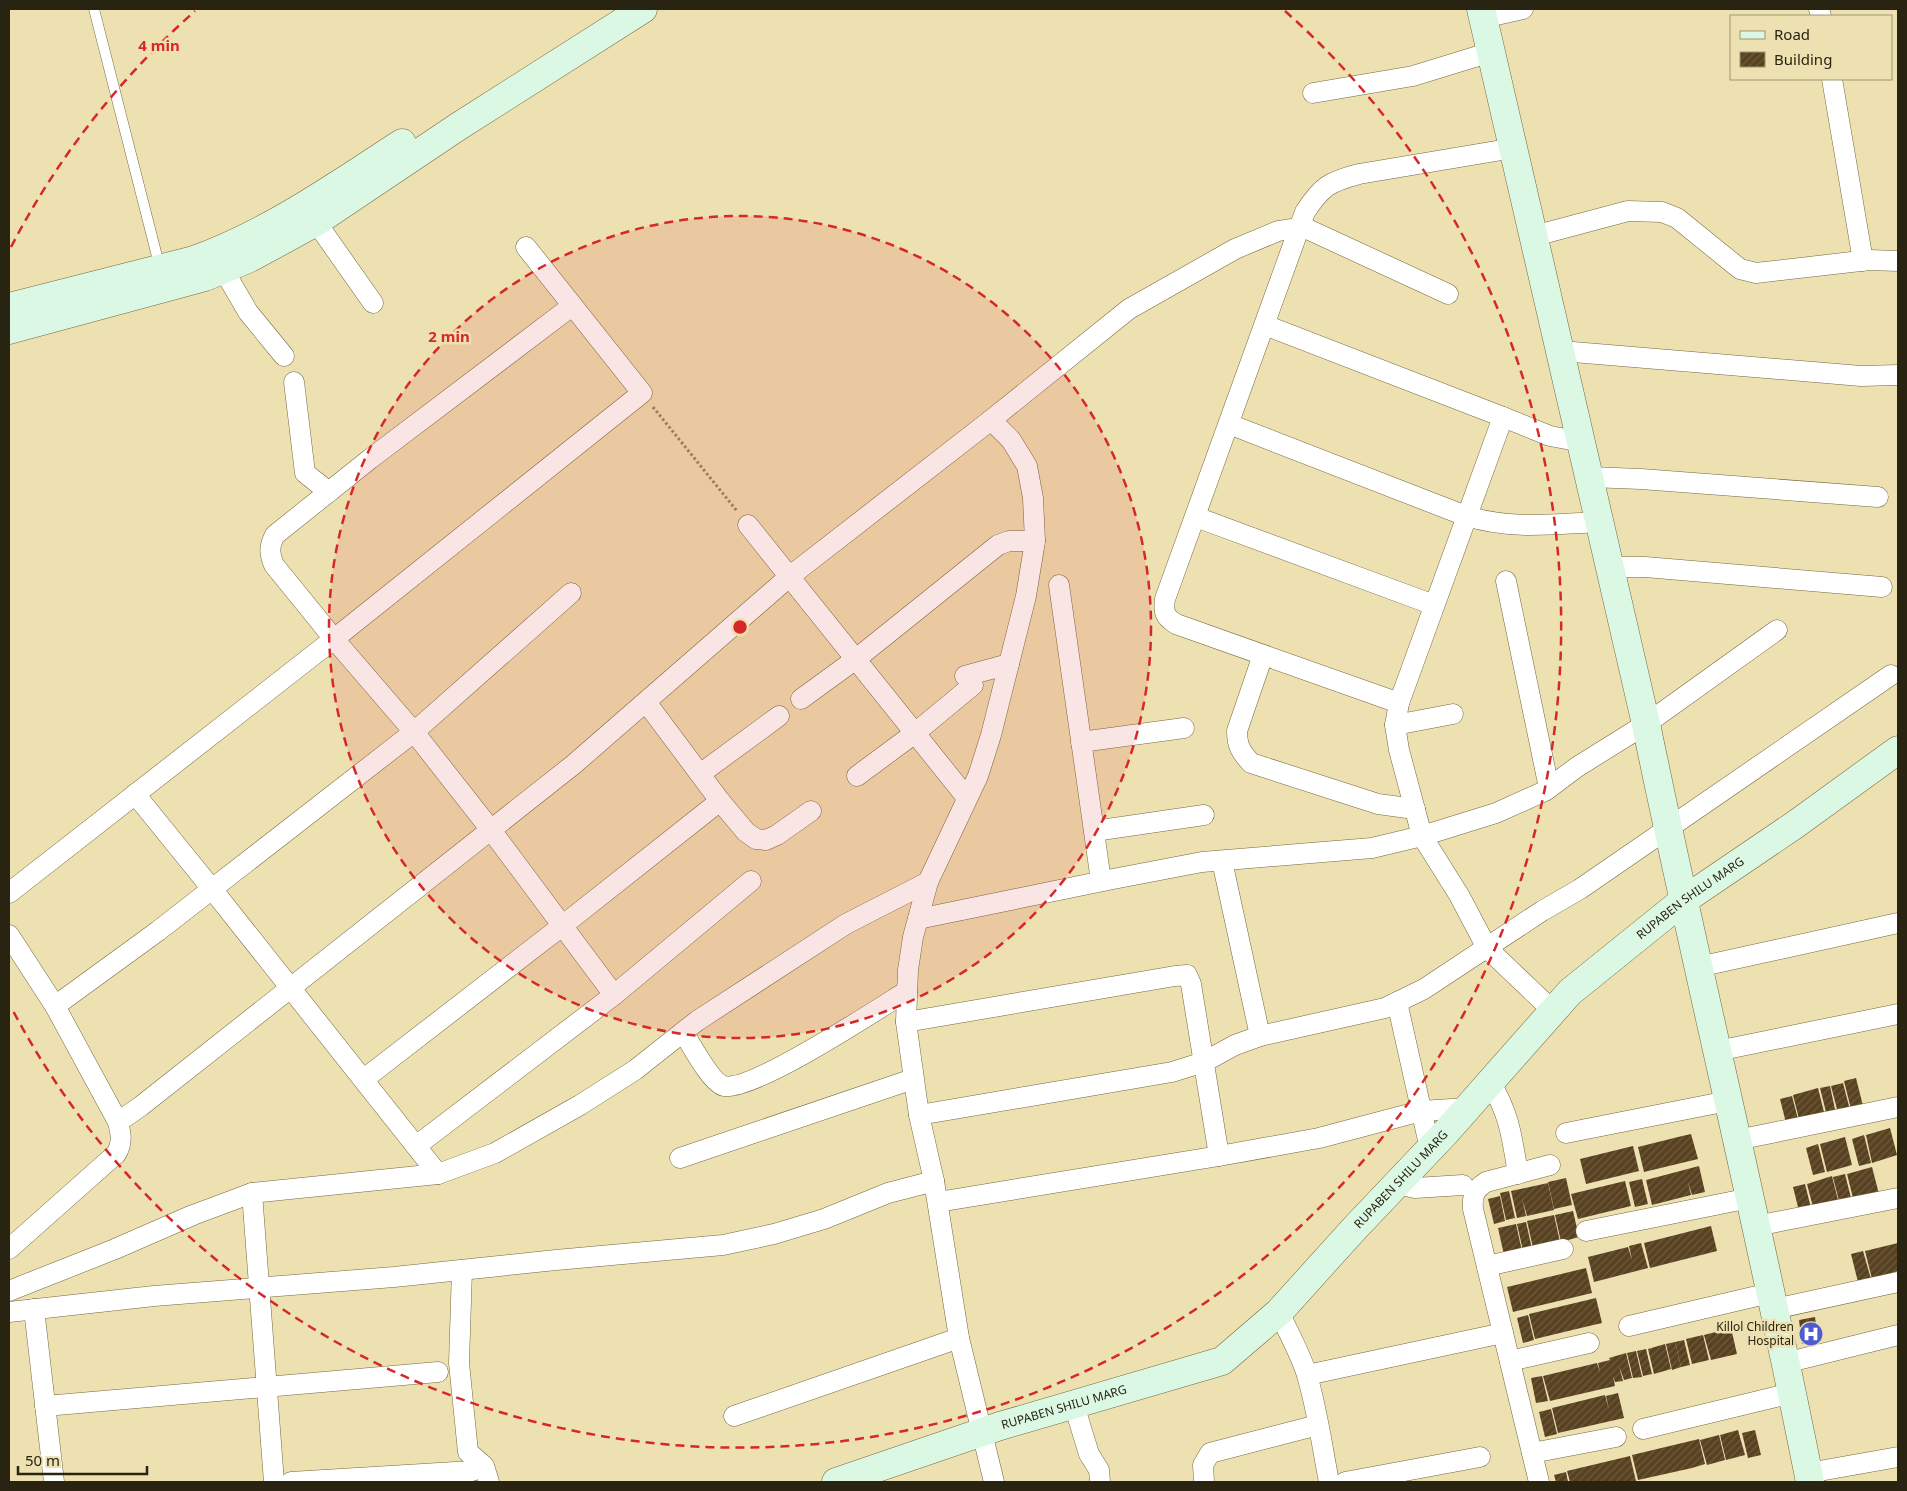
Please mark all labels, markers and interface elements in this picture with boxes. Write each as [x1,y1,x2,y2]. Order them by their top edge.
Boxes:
legend [1730,15,1892,80]
text: Road [1774,24,1810,44]
text: 4 min [138,35,180,55]
text: Building [1774,49,1832,69]
text: 2 min [428,326,470,346]
centre of rings [731,618,749,636]
street label: RUPABEN SHILU MARG [1633,853,1747,943]
street label: RUPABEN SHILU MARG [1350,1126,1452,1232]
place label: Killol Children Hospital [1716,1318,1794,1349]
hospital icon: Killol Children Hospital [1798,1321,1824,1347]
street label: RUPABEN SHILU MARG [999,1380,1129,1433]
scale bar [18,1444,146,1476]
text: 50 m [25,1450,60,1470]

